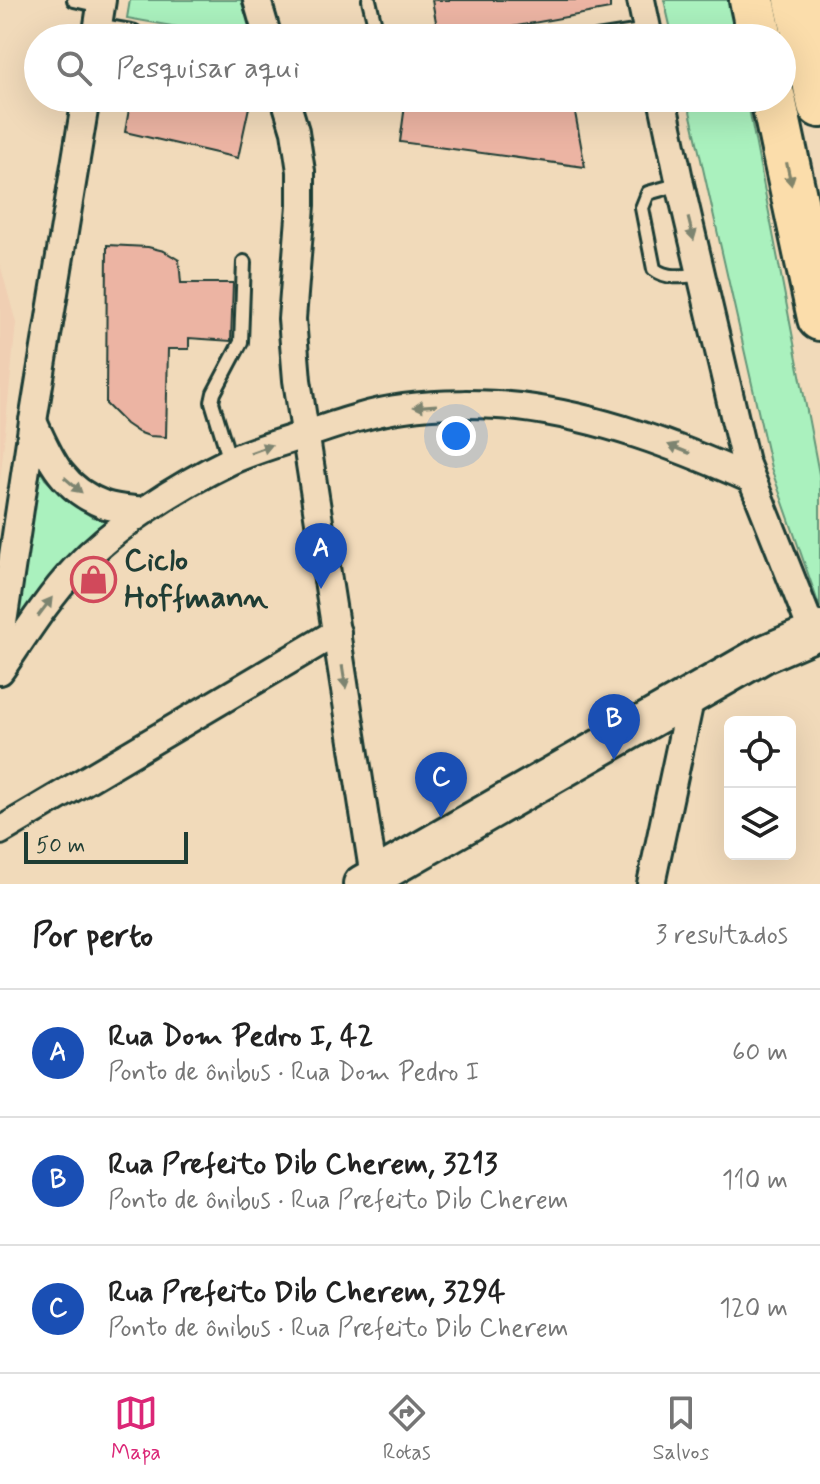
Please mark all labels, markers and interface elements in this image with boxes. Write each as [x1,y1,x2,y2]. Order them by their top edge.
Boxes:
search box [24,24,796,112]
icon: search [52,46,96,90]
text: Pesquisar aqui [116,49,300,88]
one-way arrow [783,162,796,187]
one-way arrow [686,216,698,241]
one-way arrow [412,400,437,413]
your location [436,416,476,456]
one-way arrow [249,442,273,455]
one-way arrow [667,442,691,455]
one-way arrow [62,476,82,493]
pin: A [295,523,347,589]
place label: Ciclo Hoffmann [124,540,269,619]
shop icon: Ciclo Hoffmann [69,555,117,603]
one-way arrow [36,597,52,617]
one-way arrow [338,665,351,690]
pin: B [588,694,640,760]
map controls [724,716,796,860]
button: locate [724,716,796,788]
pin: C [415,752,467,818]
button: layers [724,788,796,860]
scale bar [24,828,188,864]
text: 50 m [36,832,85,860]
text: Por perto [32,914,153,959]
text: 3 resultados [656,919,788,953]
text: Rua Dom Pedro I, 42 [108,1017,373,1056]
text: A [49,1036,67,1070]
text: 60 m [732,1036,788,1070]
text: Ponto de ônibus · Rua Dom Pedro I [108,1056,479,1090]
text: Rua Prefeito Dib Cherem, 3213 [108,1145,497,1184]
text: B [50,1164,66,1198]
text: 110 m [722,1164,788,1198]
text: Ponto de ônibus · Rua Prefeito Dib Cherem [108,1184,568,1218]
text: Rua Prefeito Dib Cherem, 3294 [108,1273,505,1312]
text: C [49,1292,67,1326]
text: 120 m [719,1292,788,1326]
text: Ponto de ônibus · Rua Prefeito Dib Cherem [108,1312,568,1346]
tab: Mapa [111,1391,161,1467]
tab: Rotas [383,1391,431,1467]
tab: Salvos [652,1391,709,1467]

